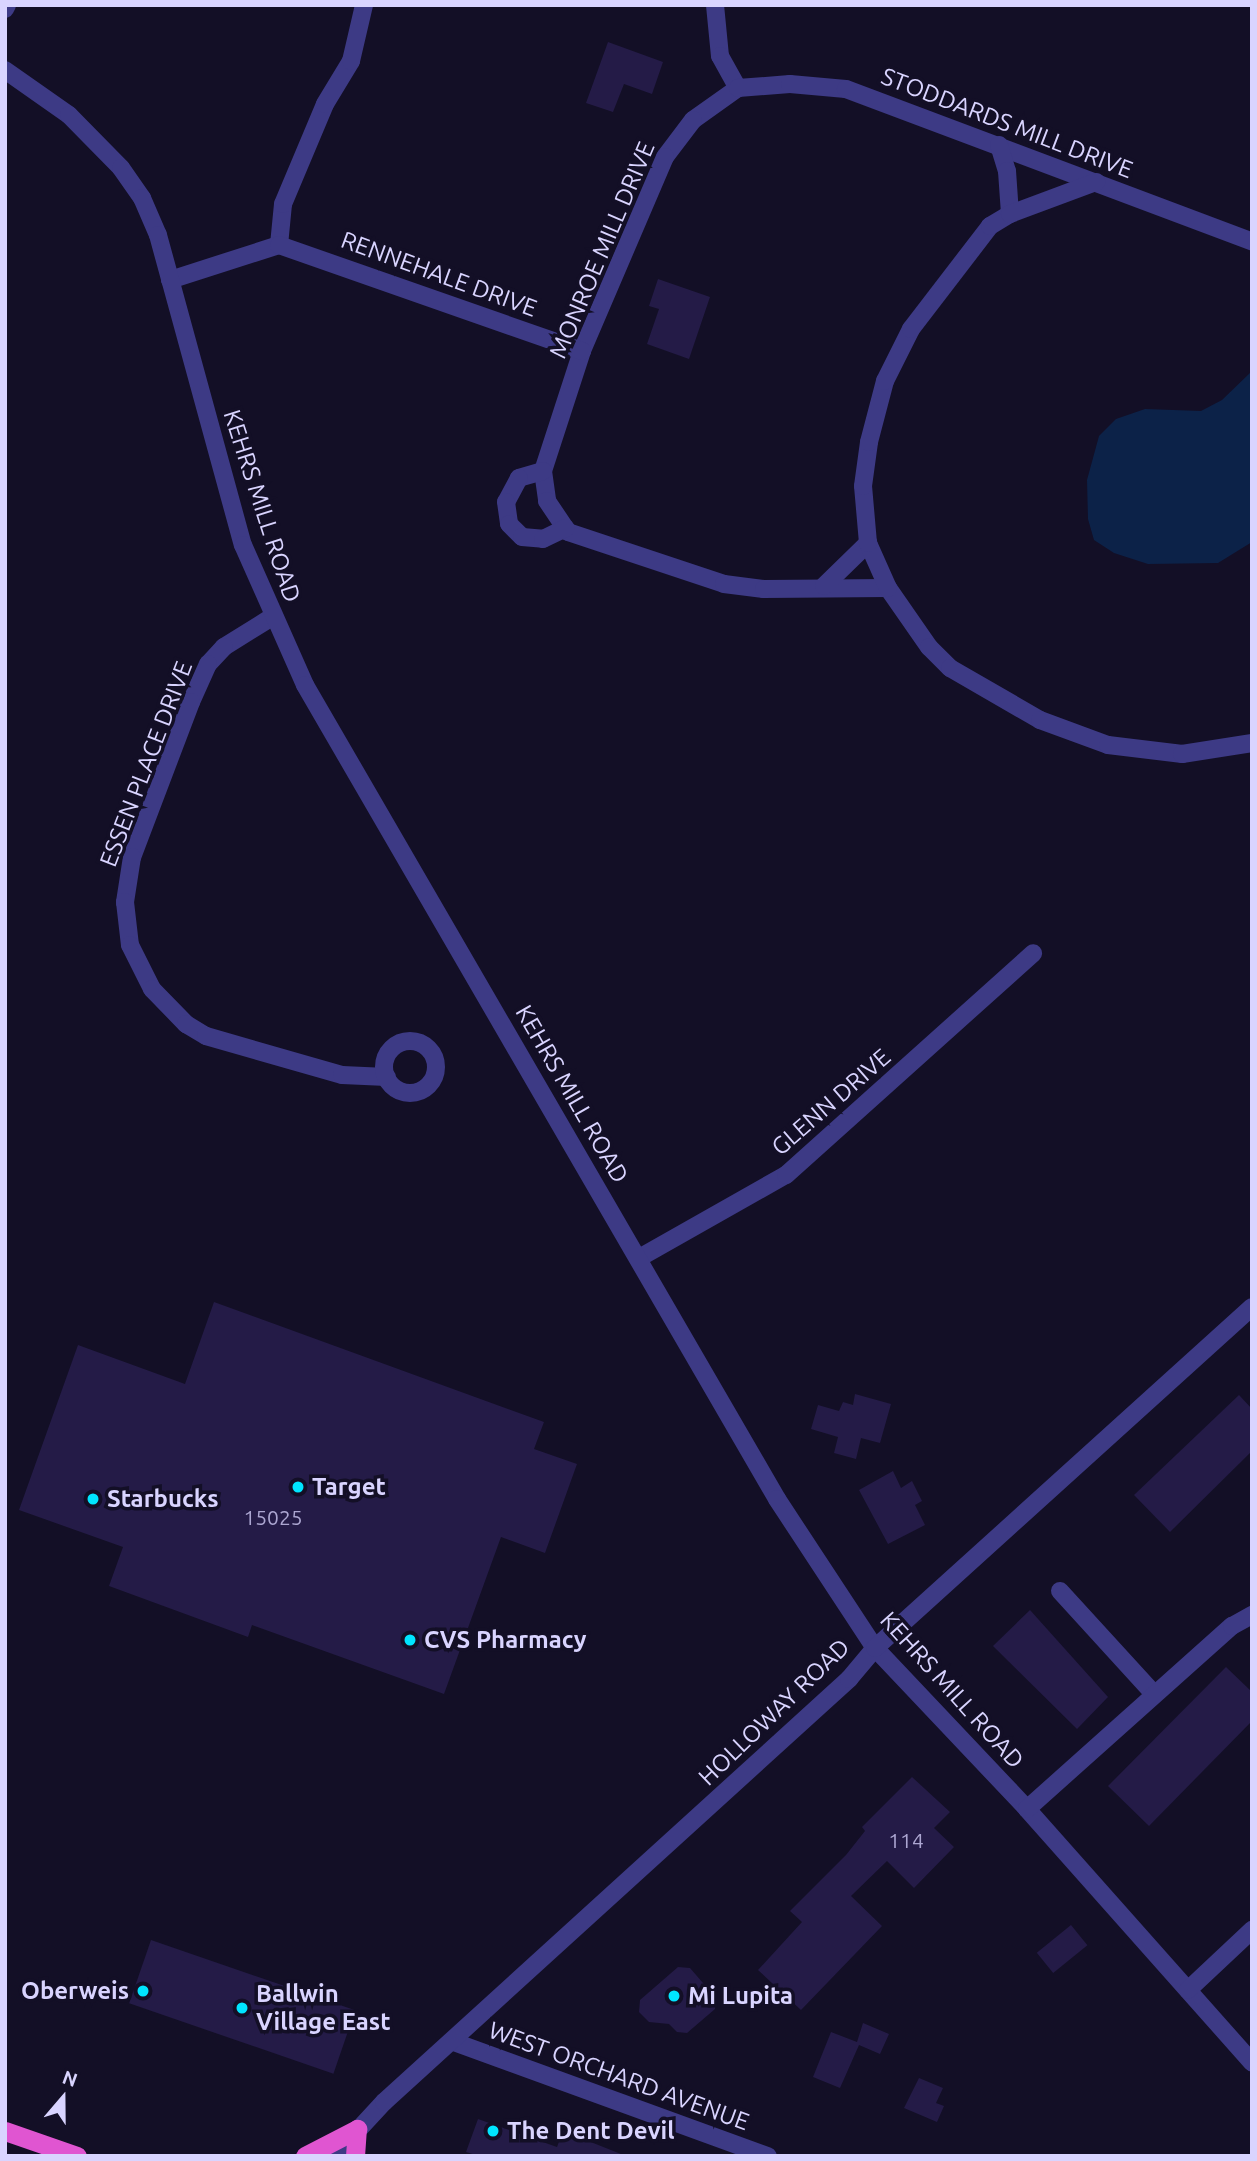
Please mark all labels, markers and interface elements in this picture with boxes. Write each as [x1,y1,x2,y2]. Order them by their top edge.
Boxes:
street label: STODDARDS MILL DRIVE [877,62,1137,184]
street label: MONROE MILL DRIVE [543,137,661,363]
street label: RENNEHALE DRIVE [337,225,541,323]
street label: KEHRS MILL ROAD [217,406,307,606]
street label: ESSEN PLACE DRIVE [94,657,198,871]
street label: KEHRS MILL ROAD [509,1000,635,1188]
street label: GLENN DRIVE [766,1043,896,1161]
place label: Target [312,1473,386,1501]
marker: Target [290,1479,306,1495]
place label: Starbucks [107,1485,218,1513]
marker: Starbucks [85,1491,101,1507]
house number: 15025 [243,1504,303,1530]
street label: KEHRS MILL ROAD [874,1606,1030,1774]
place label: CVS Pharmacy [424,1626,587,1654]
marker: CVS Pharmacy [402,1632,418,1648]
street label: HOLLOWAY ROAD [693,1633,855,1791]
house number: 114 [888,1827,924,1853]
place label: Oberweis [21,1977,129,2005]
place label: Ballwin Village East [256,1980,391,2036]
place label: Mi Lupita [688,1982,793,2010]
marker: Oberweis [135,1983,151,1999]
marker: Mi Lupita [666,1988,682,2004]
marker: Ballwin Village East [234,2000,250,2016]
street label: WEST ORCHARD AVENUE [485,2015,753,2137]
north arrow [28,2063,98,2133]
text: N [60,2066,81,2091]
place label: The Dent Devil [507,2117,674,2145]
marker: The Dent Devil [485,2123,501,2139]

